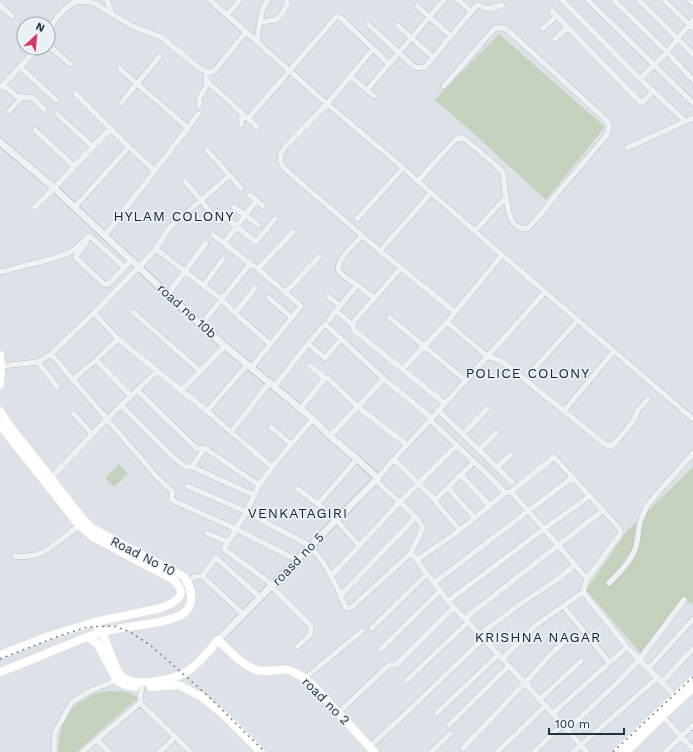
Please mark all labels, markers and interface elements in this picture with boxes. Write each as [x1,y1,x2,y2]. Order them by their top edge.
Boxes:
north arrow [16,16,56,56]
text: N [34,20,47,35]
district label: HYLAM COLONY [113,208,235,224]
street label: road no 10b [154,281,220,341]
district label: POLICE COLONY [466,365,590,381]
district label: VENKATAGIRI [248,505,348,521]
street label: roasd no 5 [269,529,327,589]
street label: Road No 10 [108,533,178,579]
district label: KRISHNA NAGAR [475,629,601,645]
street label: road no 2 [299,674,353,728]
scale bar [549,710,624,736]
text: 100 m [555,717,590,731]

